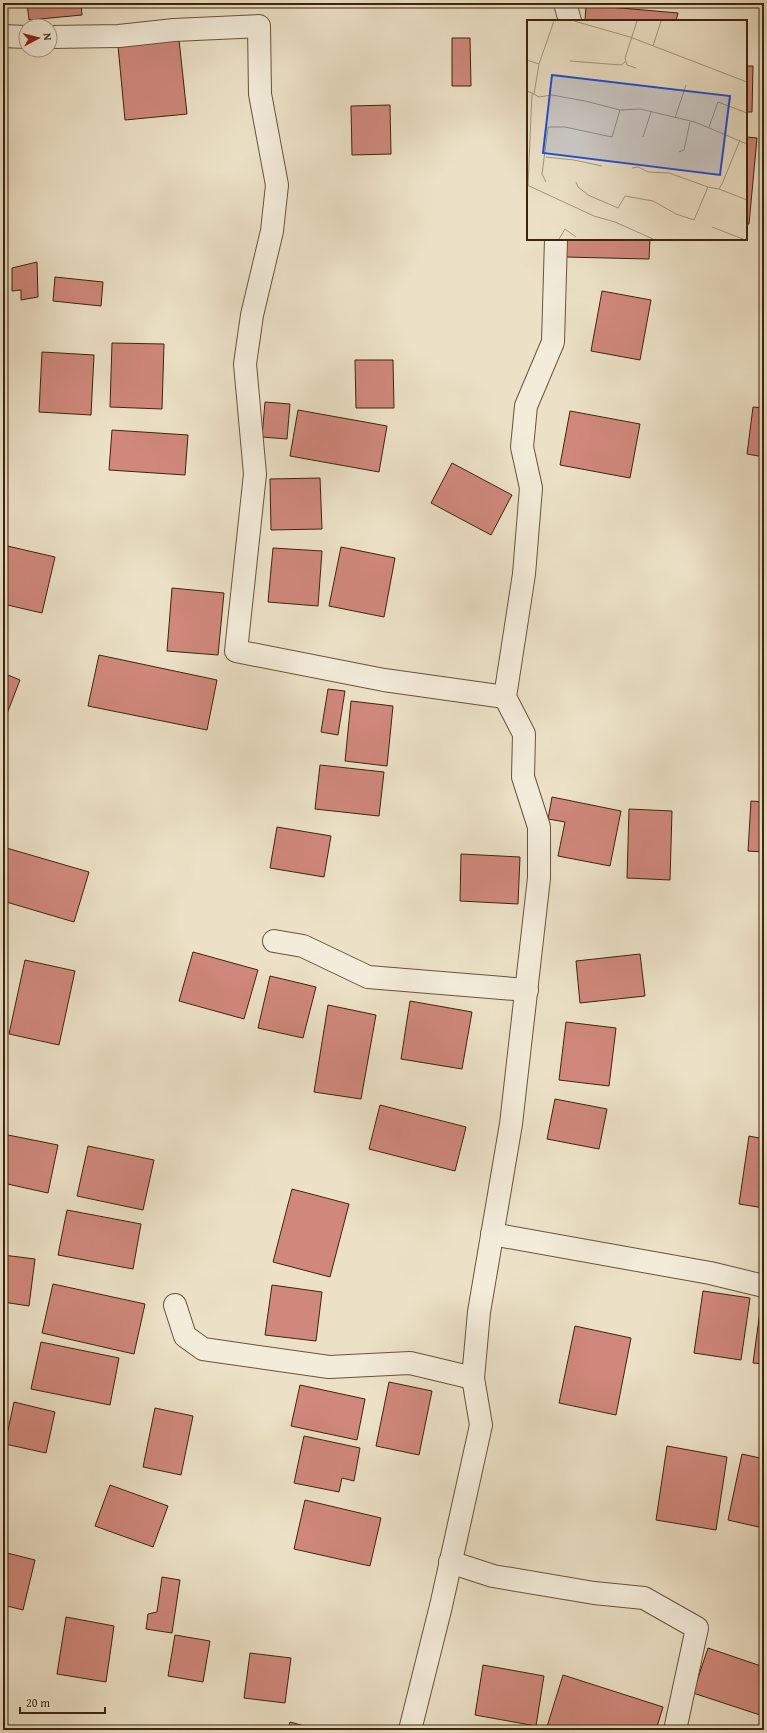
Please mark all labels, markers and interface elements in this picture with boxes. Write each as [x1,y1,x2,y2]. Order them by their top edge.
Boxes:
north arrow [18,18,58,58]
inset map [527,20,747,240]
text: N [40,32,56,42]
scale bar [20,1689,105,1715]
text: 20 m [26,1694,50,1711]

